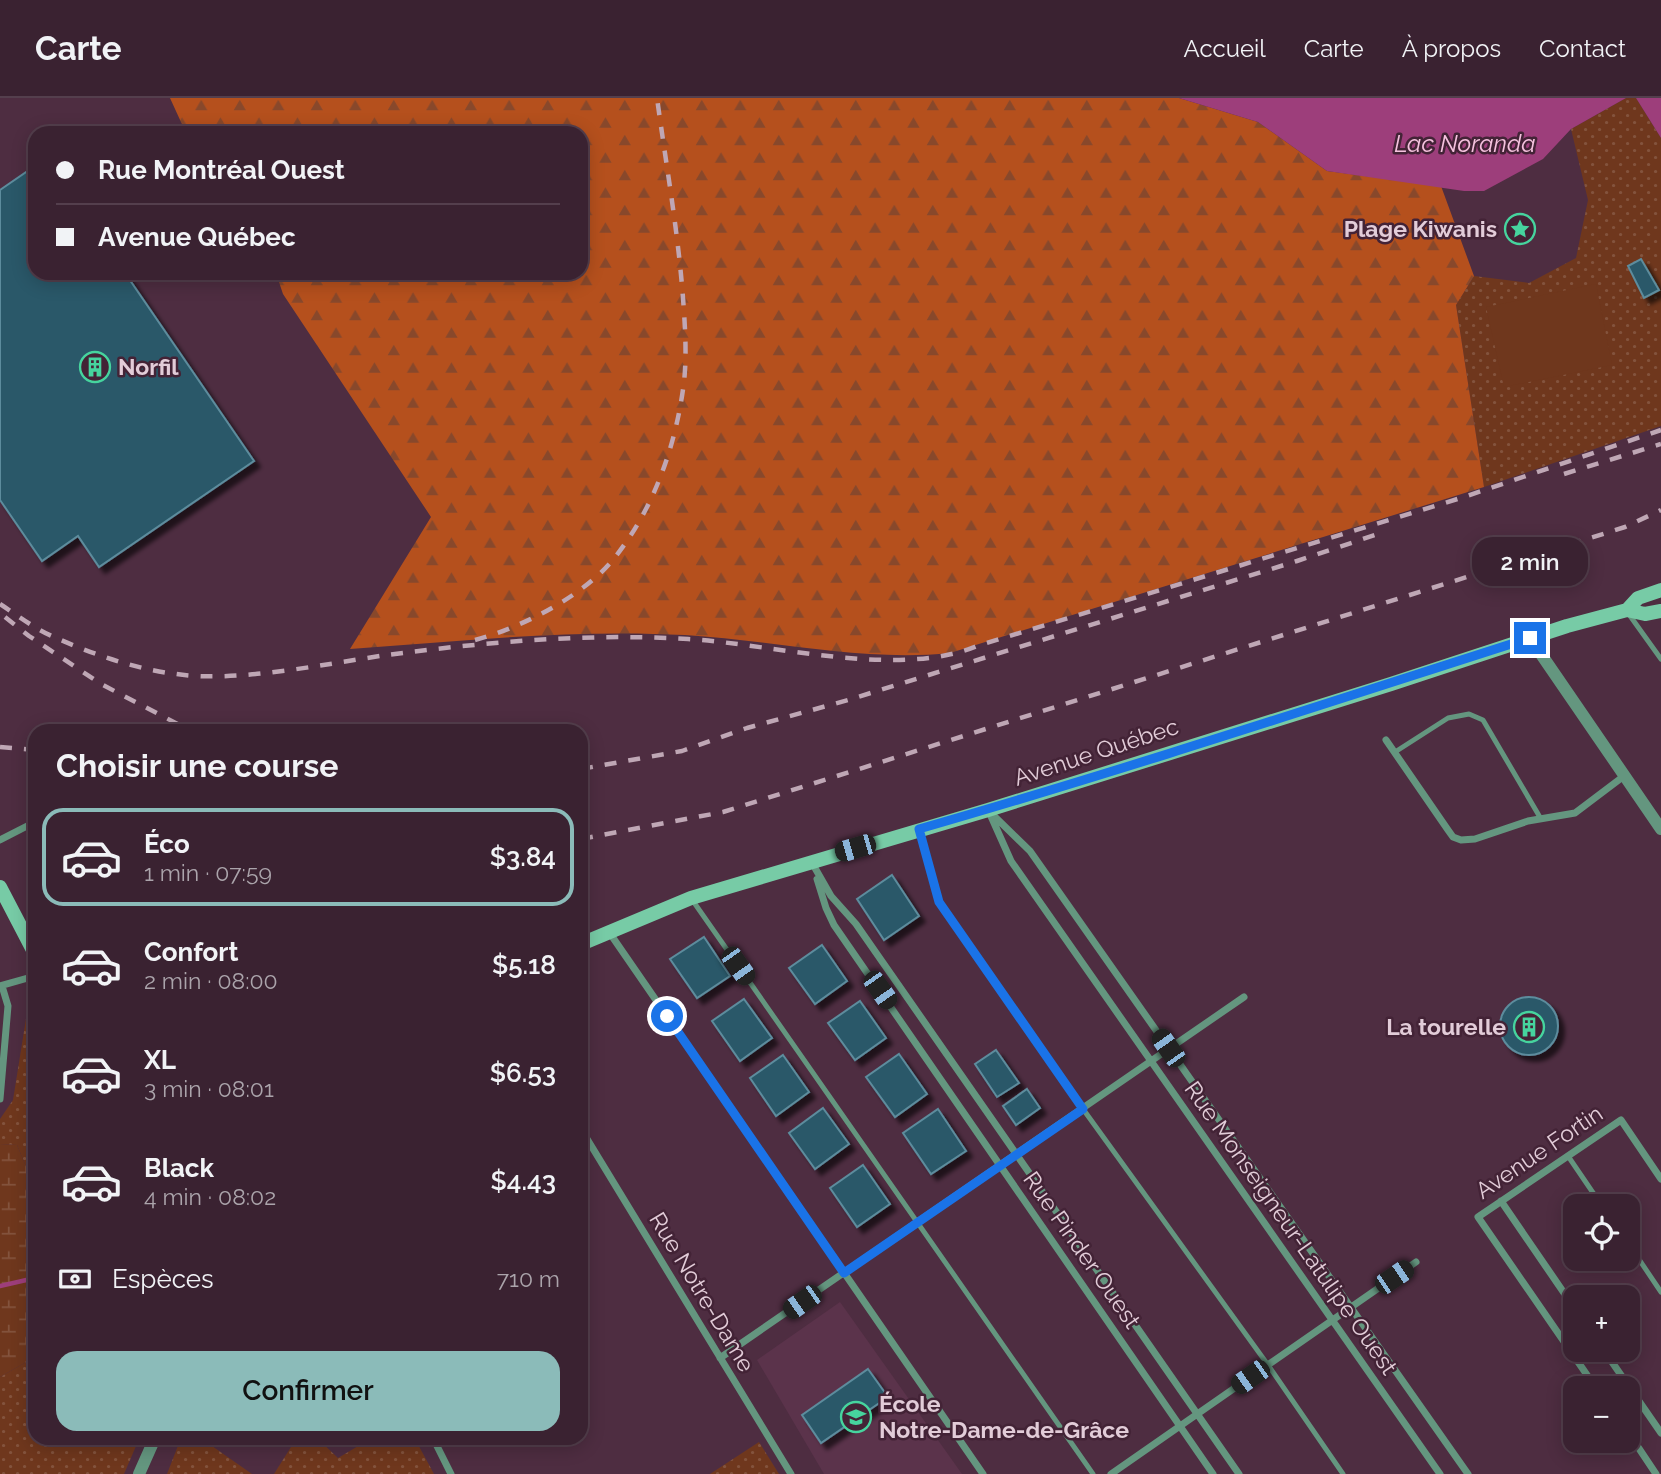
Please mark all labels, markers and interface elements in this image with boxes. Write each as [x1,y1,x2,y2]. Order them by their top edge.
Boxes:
text: Carte [35,29,122,68]
text: Accueil [1184,34,1266,63]
text: Carte [1304,34,1364,63]
text: À propos [1402,34,1501,63]
text: Contact [1539,34,1626,63]
water label: Lac Noranda [1394,129,1536,158]
text: Rue Montréal Ouest [98,155,345,185]
place icon: Plage Kiwanis [1503,212,1537,246]
place label: Plage Kiwanis [1344,215,1497,242]
text: Avenue Québec [98,222,296,252]
building icon: Norfil [78,350,112,384]
place label: Norfil [118,353,179,380]
callout: 2 min [1472,536,1588,586]
text: 2 min [1501,548,1559,575]
route end [1514,622,1546,654]
street label: Avenue Québec [1010,712,1181,791]
text: Choisir une course [56,747,339,784]
icon: car [60,826,123,889]
text: Éco [144,829,190,859]
car [832,832,879,864]
text: $3.84 [490,842,556,872]
text: 1 min · 07:59 [144,859,272,886]
icon: car [60,934,123,997]
text: Confort [144,937,238,967]
car [718,943,759,989]
text: $5.18 [492,950,556,980]
text: 2 min · 08:00 [144,967,278,994]
car [860,967,901,1013]
route start [651,1000,683,1032]
building icon: La tourelle [1512,1010,1546,1044]
place label: La tourelle [1386,1013,1506,1040]
car [1148,1025,1189,1071]
icon: car [60,1042,123,1105]
text: XL [144,1045,176,1075]
text: $6.53 [490,1058,556,1088]
text: 3 min · 08:01 [144,1075,274,1102]
street label: Rue Monseigneur-Latulipe Ouest [1180,1076,1403,1380]
street label: Avenue Fortin [1470,1099,1607,1204]
icon: car [60,1150,123,1213]
text: Black [144,1153,214,1183]
text: $4.43 [491,1166,556,1196]
street label: Rue Pinder Ouest [1018,1166,1147,1333]
text: 4 min · 08:02 [144,1183,276,1210]
map controls [1563,1194,1640,1453]
button: locate [1563,1194,1640,1271]
street label: Rue Notre-Dame [644,1207,761,1376]
car [1371,1257,1418,1297]
icon: cash [56,1260,94,1298]
text: Espèces [112,1264,214,1294]
text: 710 m [497,1265,560,1292]
car [779,1281,826,1323]
button: + [1563,1285,1640,1362]
button: Confirmer [56,1351,560,1431]
car [1227,1356,1274,1398]
button: − [1563,1376,1640,1453]
place label: École Notre-Dame-de-Grâce [879,1390,1129,1443]
school or university icon: École Notre-Dame-de-Grâce [839,1400,873,1434]

